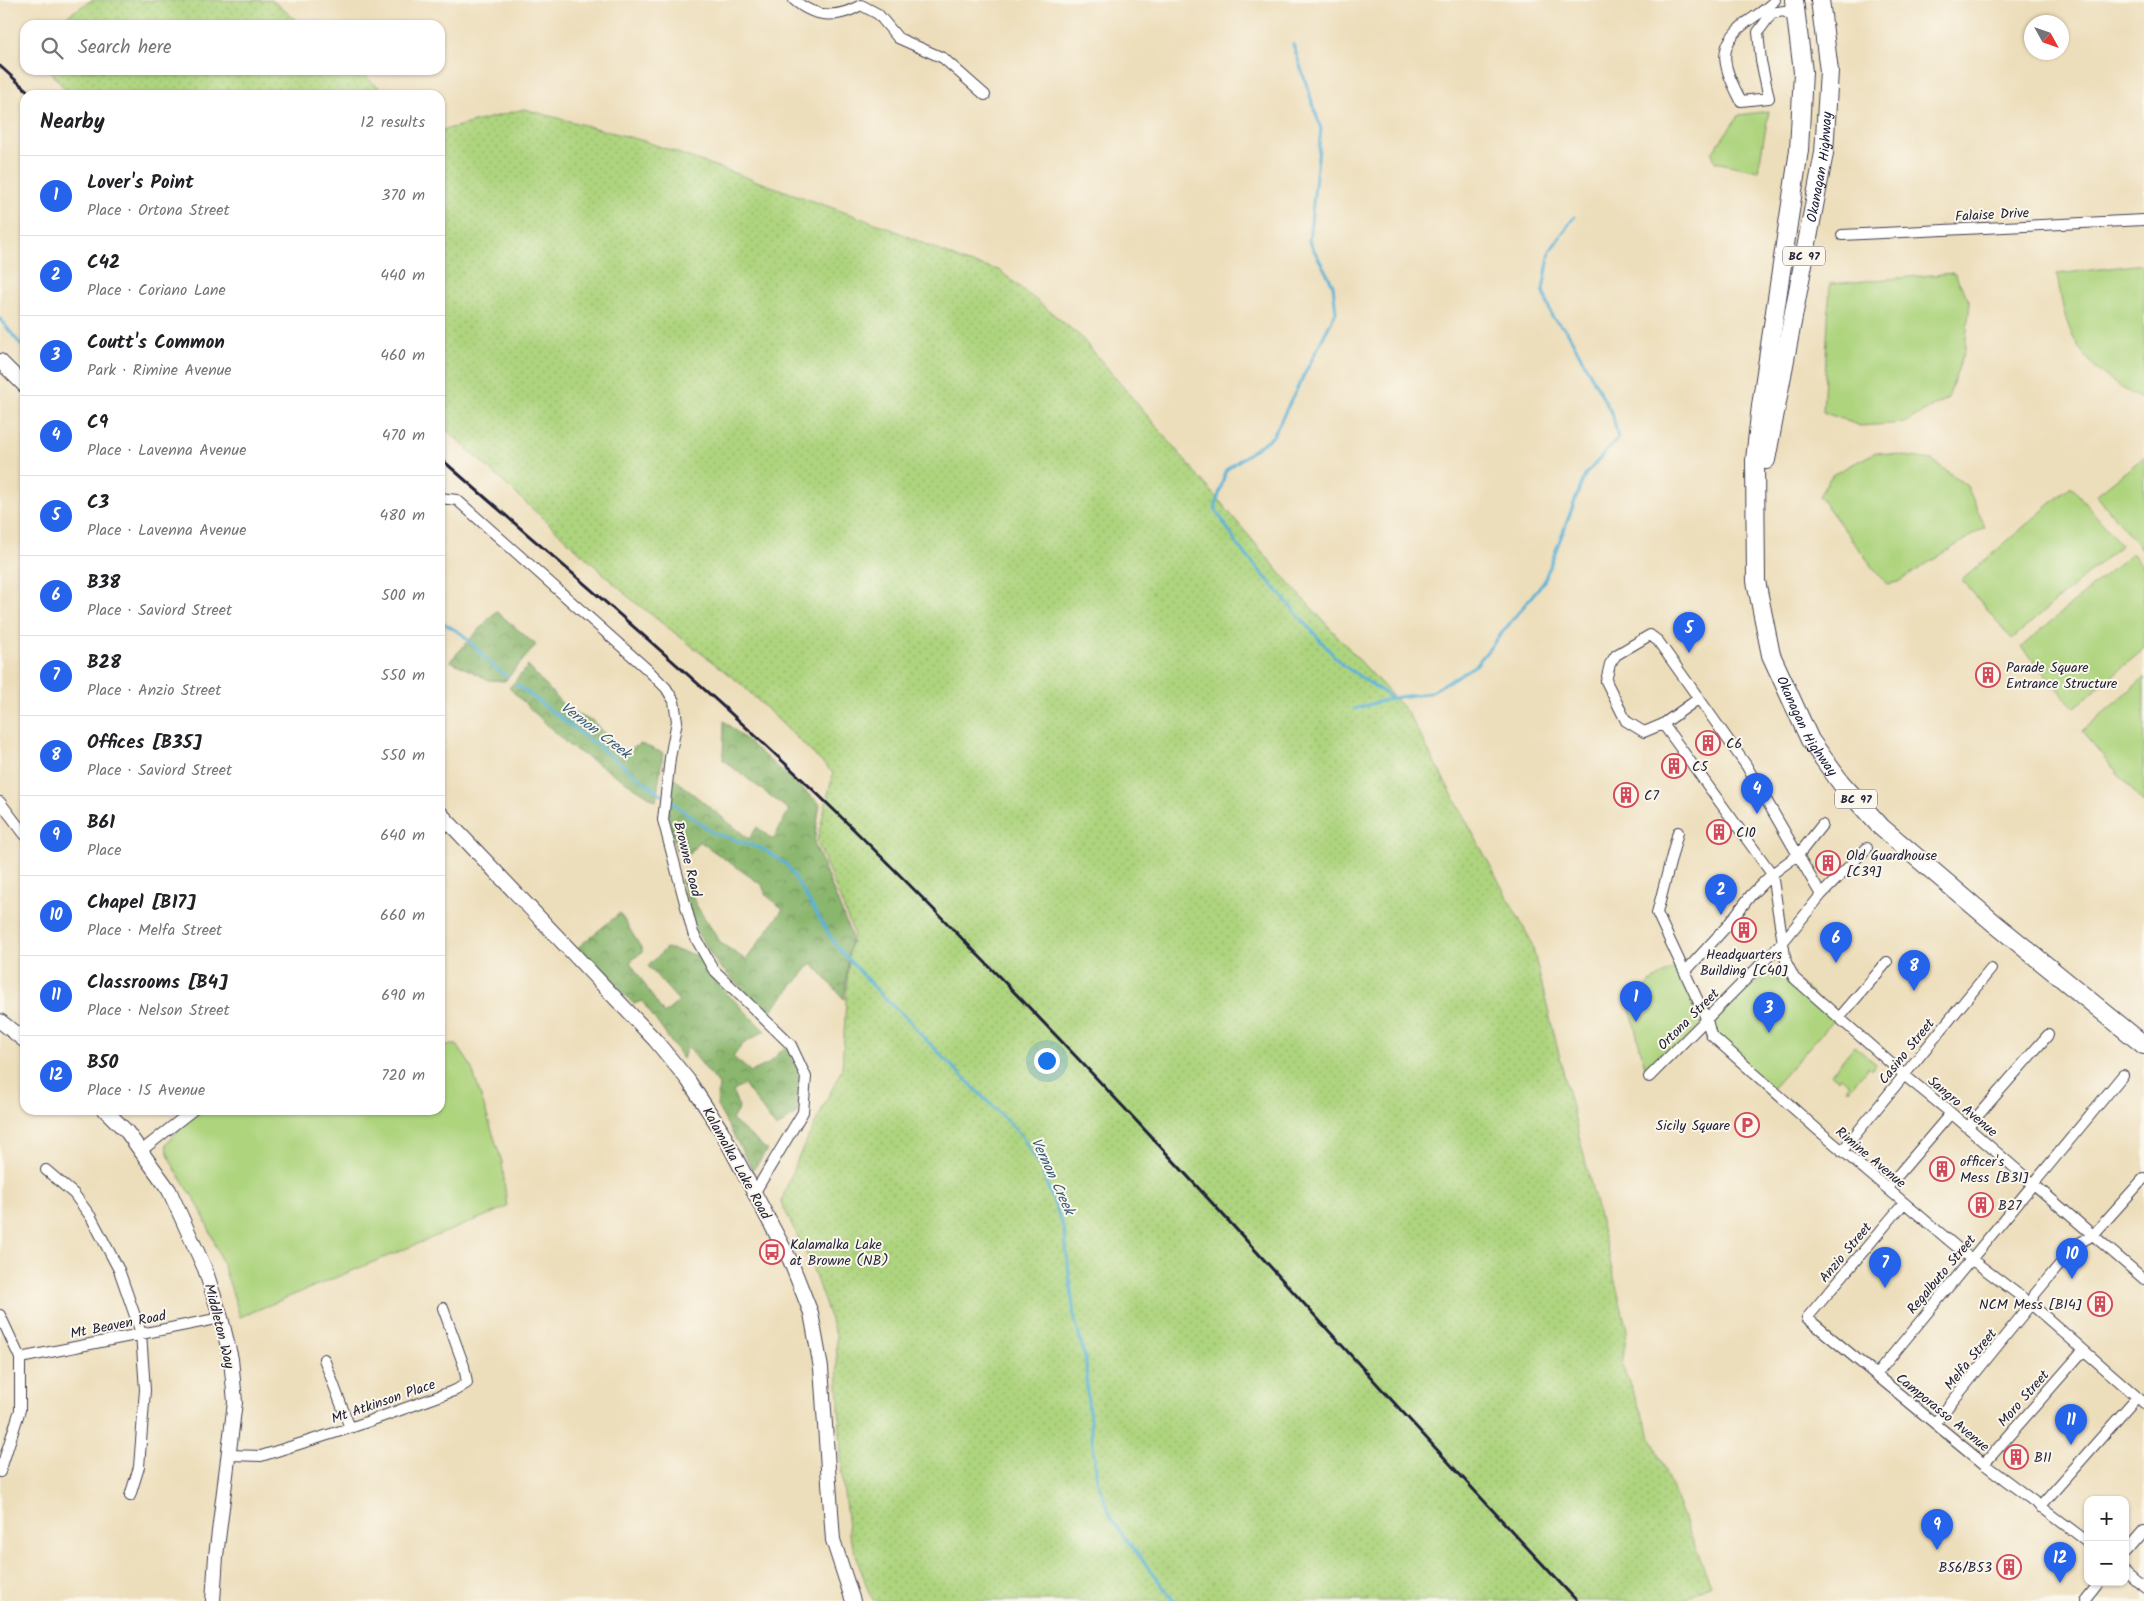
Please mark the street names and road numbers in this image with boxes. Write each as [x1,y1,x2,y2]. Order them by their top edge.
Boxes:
street label: Okanagan Highway [1801,111,1839,224]
street label: Falaise Drive [1954,202,2030,228]
road number: BC 97 [1783,247,1825,266]
street label: Okanagan Highway [1770,673,1843,781]
road number: BC 97 [1835,790,1877,809]
street label: Browne Road [667,819,707,900]
street label: Ortona Street [1653,983,1725,1056]
street label: Casino Street [1873,1013,1941,1089]
street label: Sangro Avenue [1922,1071,2003,1143]
street label: Kalamalka Lake Road [696,1103,777,1225]
street label: Rimine Avenue [1830,1122,1911,1194]
street label: Anzio Street [1814,1217,1878,1288]
street label: Regalbuto Street [1902,1230,1982,1319]
street label: Middleton Way [198,1281,240,1372]
street label: Mt Beaven Road [68,1305,169,1345]
street label: Melfa Street [1939,1324,2003,1395]
street label: Moro Street [1993,1365,2055,1432]
street label: Camporasso Avenue [1891,1368,1995,1458]
street label: Mt Atkinson Place [328,1374,439,1430]

